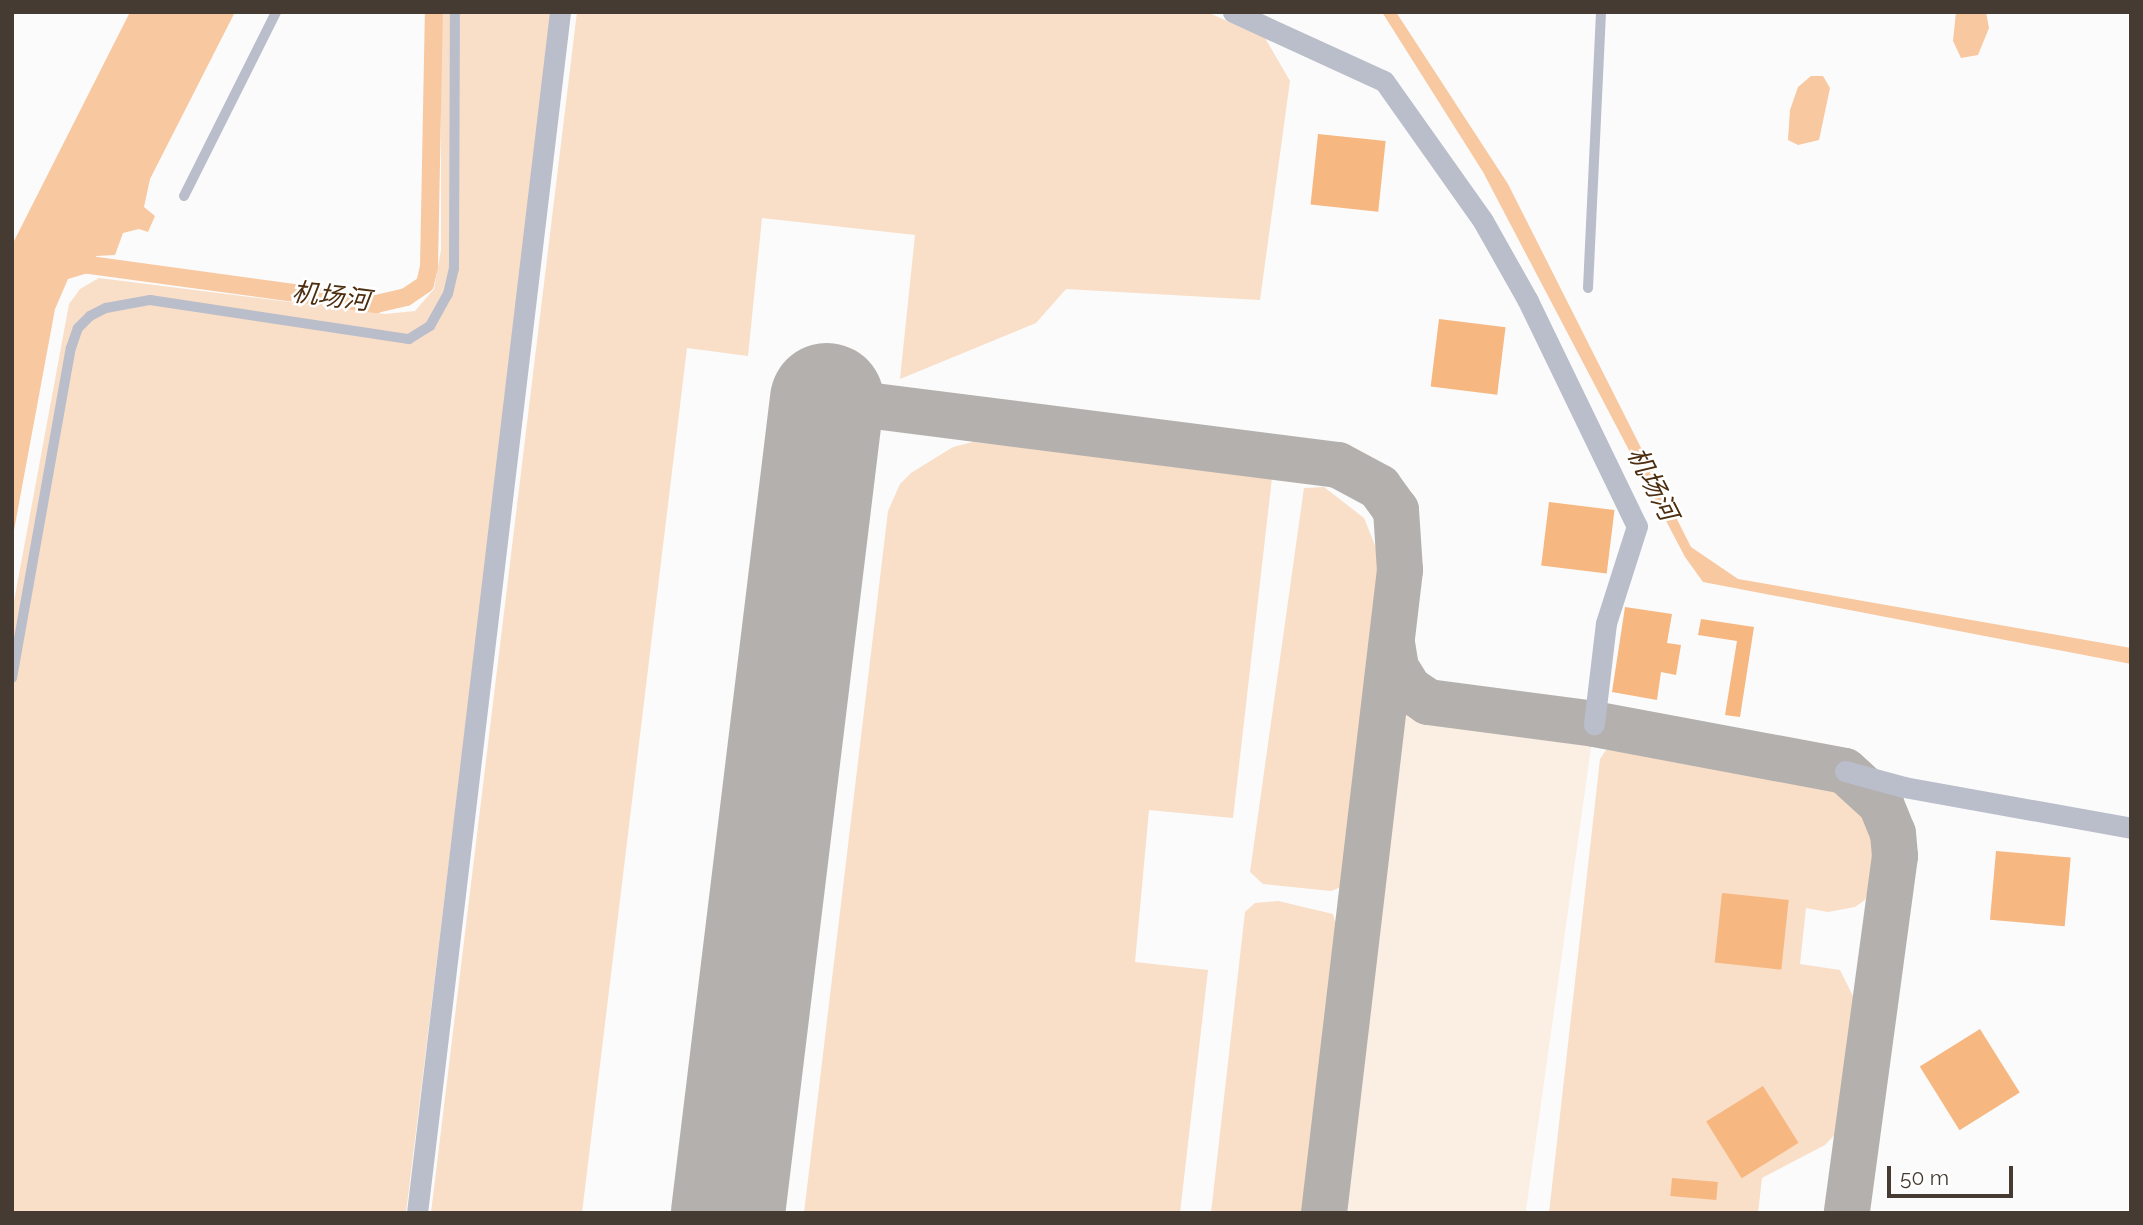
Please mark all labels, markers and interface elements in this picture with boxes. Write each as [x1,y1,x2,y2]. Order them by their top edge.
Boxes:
water label: 机场河 [290,277,372,317]
water label: 机场河 [1620,442,1684,526]
scale bar [1891,1152,2017,1196]
text: 50 m [1900,1165,1949,1190]

